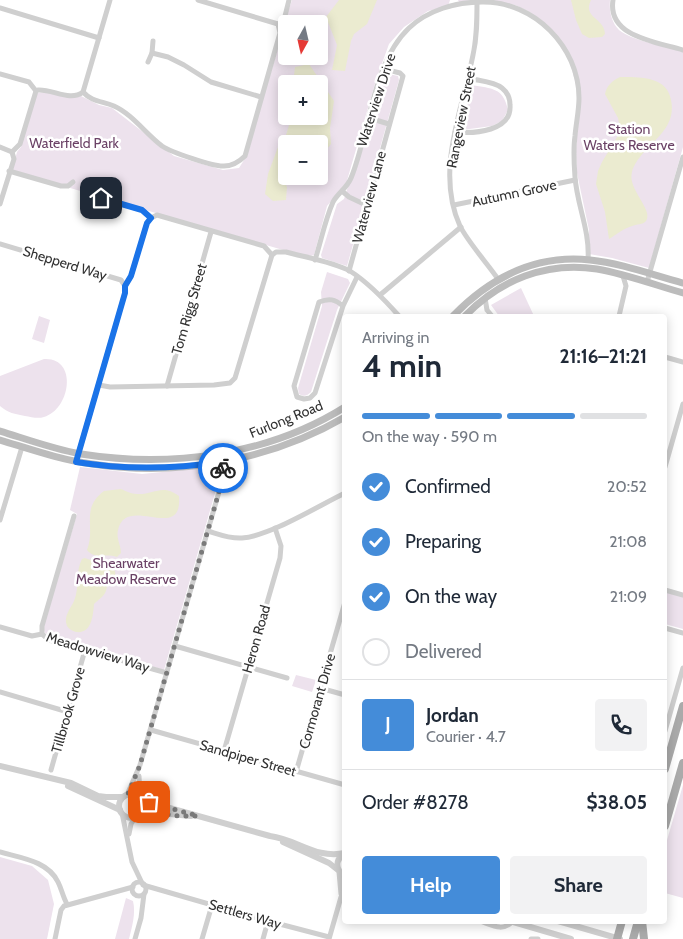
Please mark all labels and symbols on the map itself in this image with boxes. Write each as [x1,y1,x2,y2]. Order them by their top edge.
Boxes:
north arrow [278,15,328,65]
street label: Waterview Drive [352,51,400,149]
street label: Rangeview Street [442,64,480,169]
park label: Station Waters Reserve [583,120,675,154]
park label: Waterfield Park [29,134,120,152]
street label: Waterview Lane [348,149,390,245]
street label: Autumn Grove [470,175,558,211]
pin [80,177,122,219]
street label: Shepperd Way [21,242,109,284]
street label: Tom Rigg Street [167,261,211,357]
street label: Furlong Road [247,396,325,442]
courier [198,443,248,493]
park label: Shearwater Meadow Reserve [76,554,176,588]
street label: Heron Road [238,603,274,675]
street label: Meadowview Way [44,628,152,676]
street label: Cormorant Drive [295,651,339,751]
street label: Tillbrook Grove [47,665,89,755]
street label: Sandpiper Street [198,736,299,780]
pin [128,781,170,823]
street label: Settlers Way [207,895,283,933]

